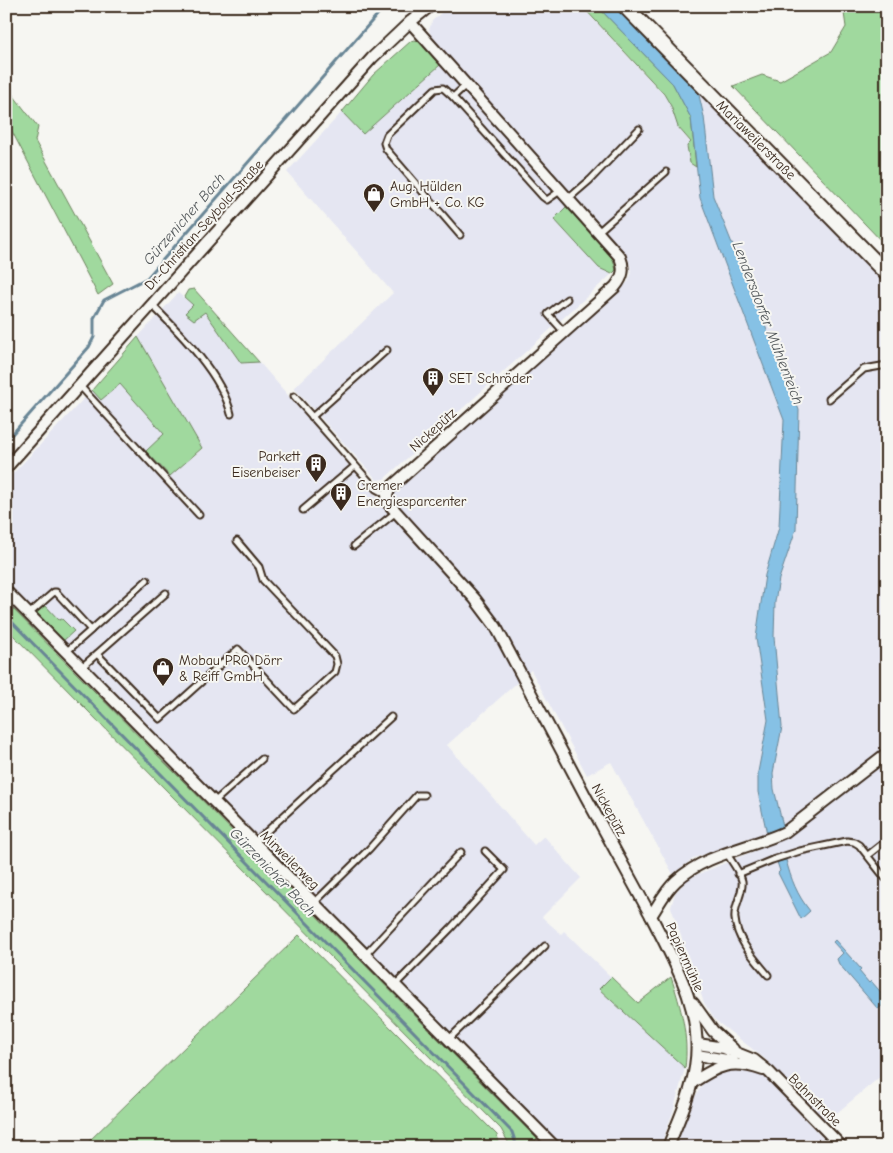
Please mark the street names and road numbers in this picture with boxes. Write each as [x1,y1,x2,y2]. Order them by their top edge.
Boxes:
street label: Mariaweilerstraße [713,97,799,183]
street label: Dr.-Christian-Seybold-Straße [141,156,267,294]
street label: Nickepütz [406,405,460,455]
street label: Nickepütz [588,781,630,839]
street label: Mirweilerweg [257,827,323,893]
street label: Papiermühle [662,920,708,994]
street label: Bahnstraße [785,1070,845,1130]

